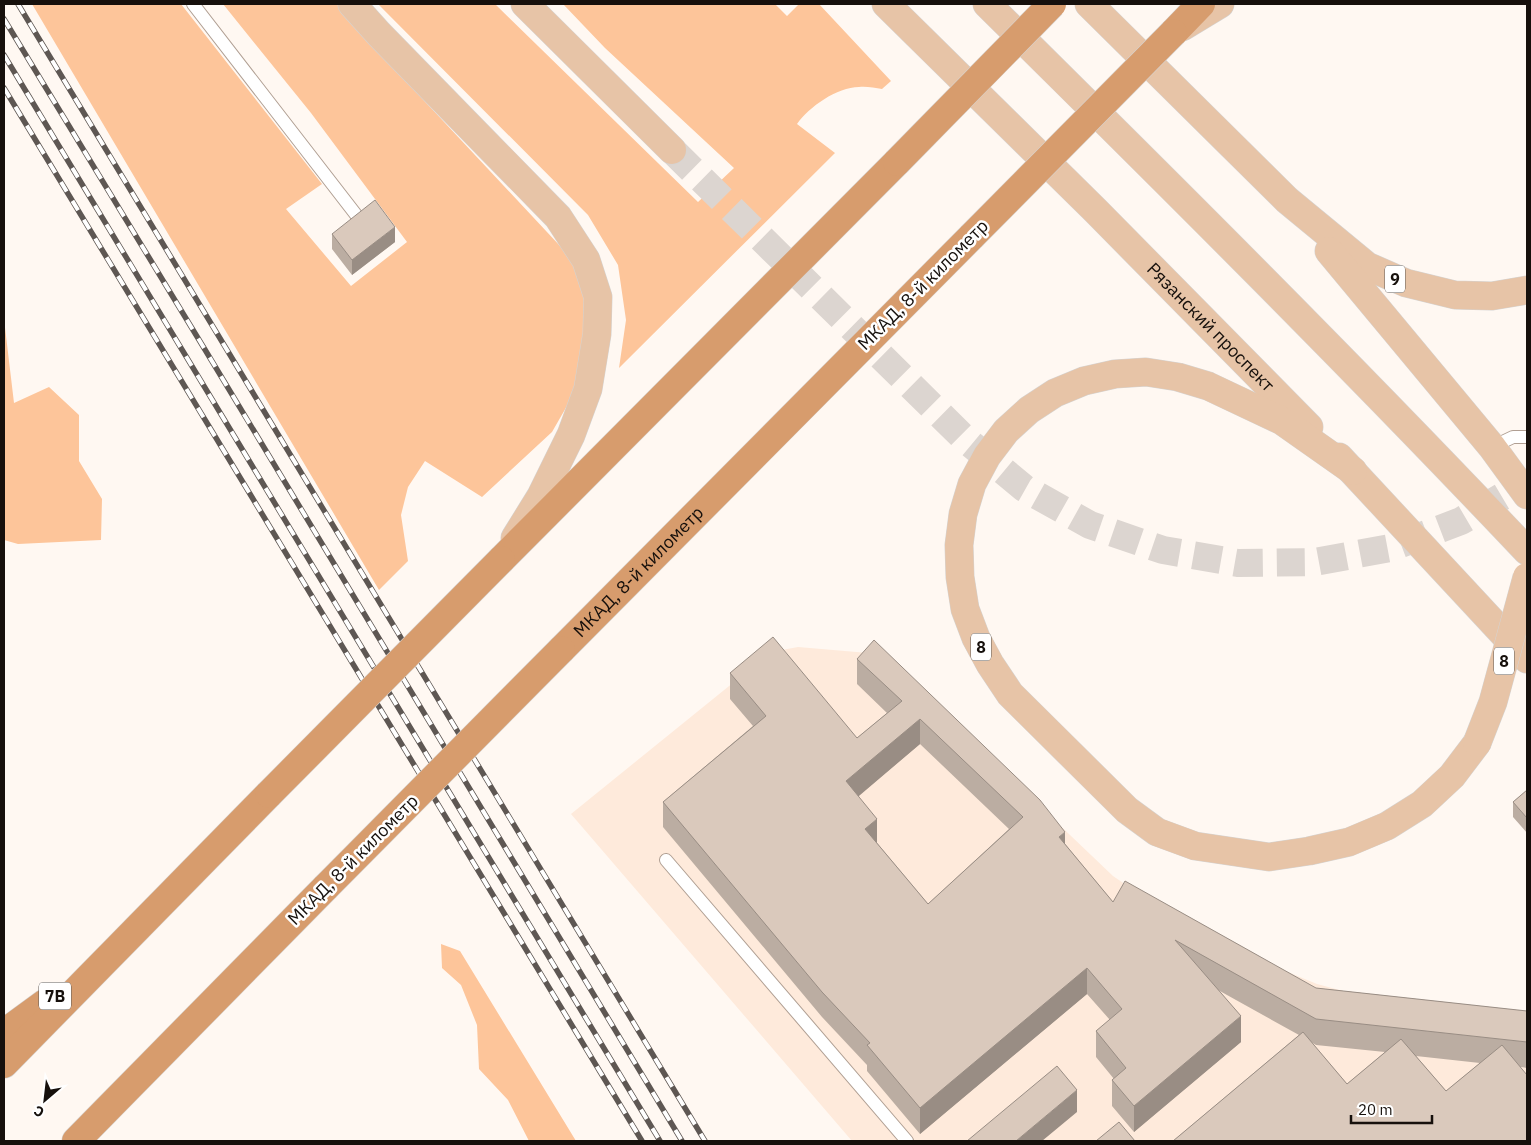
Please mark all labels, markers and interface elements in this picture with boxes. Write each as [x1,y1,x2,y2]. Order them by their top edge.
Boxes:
street label: МКАД, 8-й километр [852,214,993,355]
street label: Рязанский проспект [1142,257,1280,397]
road number: 9 [1385,266,1405,292]
street label: МКАД, 8-й километр [568,501,708,642]
road number: 8 [971,634,991,660]
road number: 8 [1494,648,1514,674]
street label: МКАД, 8-й километр [282,789,423,930]
road number: 7B [39,982,71,1009]
north arrow [20,1075,70,1125]
scale bar [1351,1092,1432,1124]
text: 20 m [1358,1100,1393,1119]
text: С [31,1101,47,1122]

